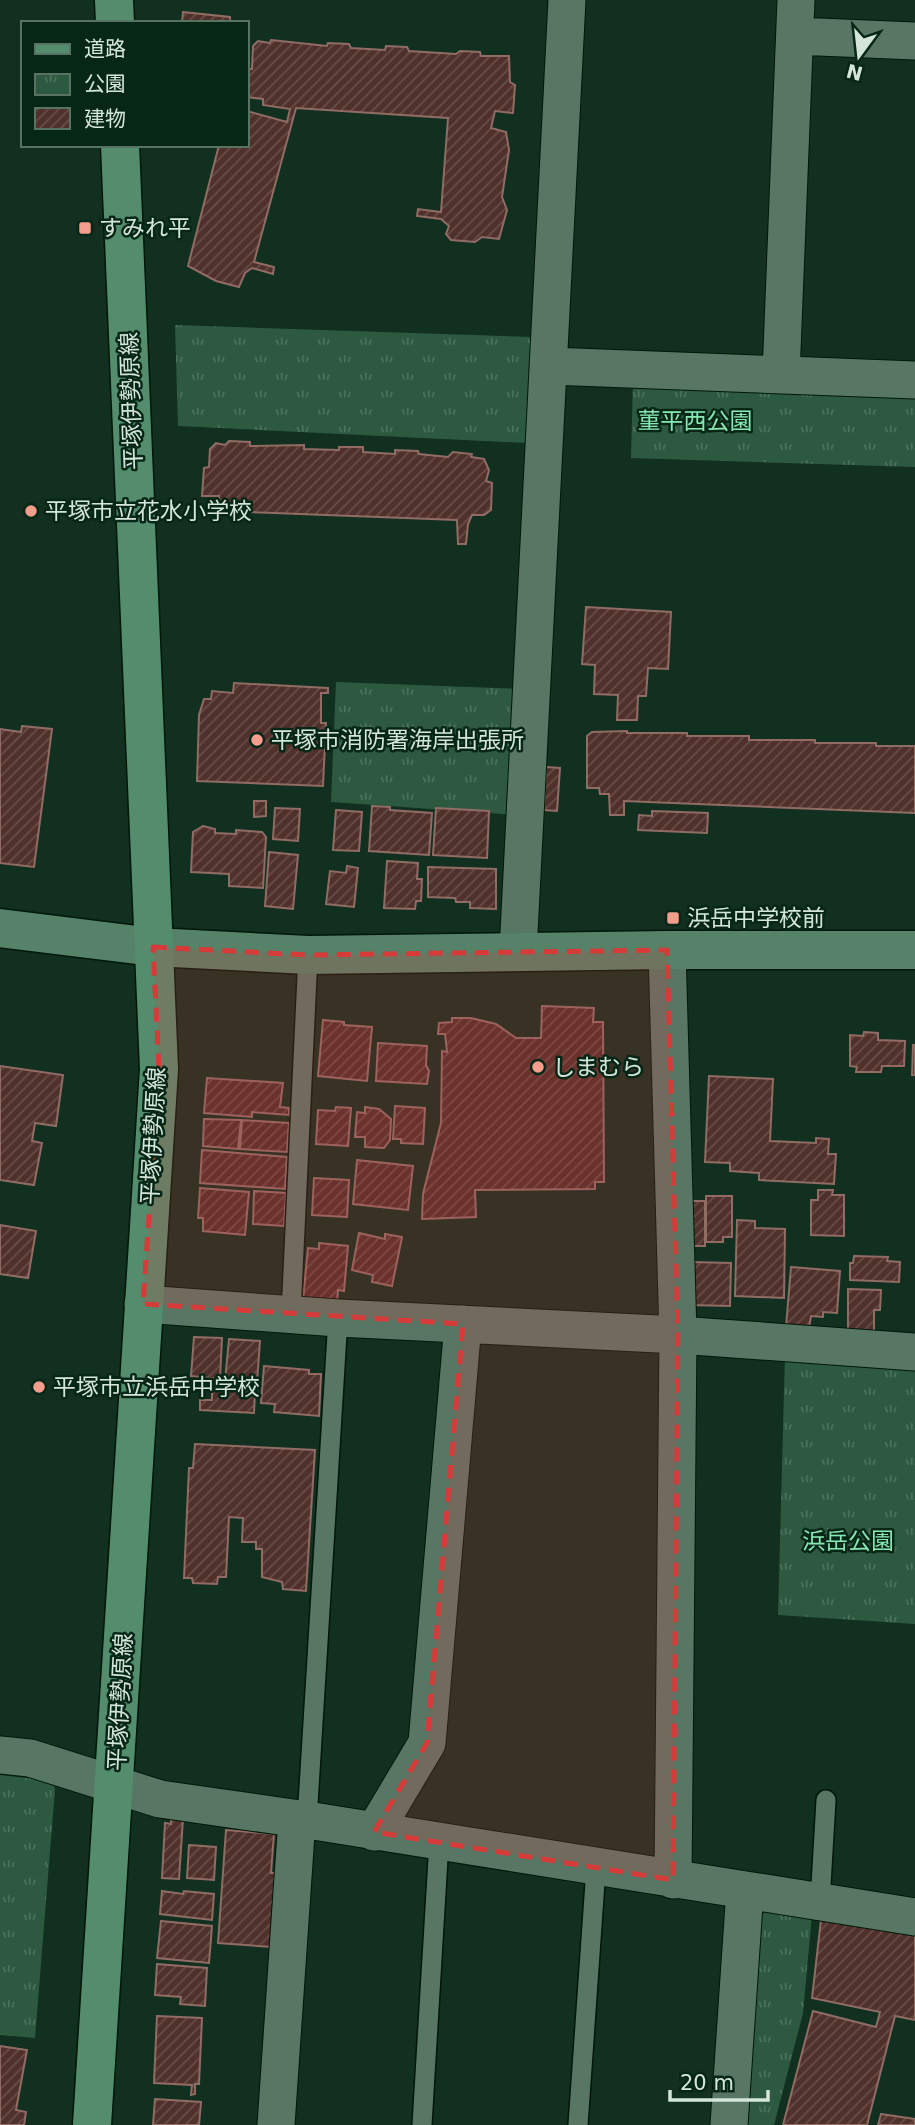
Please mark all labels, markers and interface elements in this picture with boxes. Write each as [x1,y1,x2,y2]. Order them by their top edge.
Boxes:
legend [21,21,248,147]
north arrow [824,21,894,91]
text: 道路 [84,37,126,61]
text: N [844,60,865,85]
text: 公園 [84,72,126,96]
text: 建物 [84,107,126,131]
place label: すみれ平 [99,215,191,241]
marker: すみれ平 [77,220,93,236]
street label: 平塚伊勢原線 [116,332,146,470]
park label: 菫平西公園 [638,408,753,434]
place label: 平塚市立花水小学校 [45,498,252,524]
marker: 平塚市立花水小学校 [23,503,39,519]
place label: 平塚市消防署海岸出張所 [271,727,524,753]
marker: 平塚市消防署海岸出張所 [249,732,265,748]
place label: 浜岳中学校前 [687,905,825,931]
marker: 浜岳中学校前 [665,910,681,926]
place label: しまむら [552,1054,644,1080]
marker: しまむら [530,1059,546,1075]
street label: 平塚伊勢原線 [136,1066,170,1206]
place label: 平塚市立浜岳中学校 [53,1374,260,1400]
marker: 平塚市立浜岳中学校 [31,1379,47,1395]
park label: 浜岳公園 [802,1528,894,1554]
street label: 平塚伊勢原線 [103,1632,137,1772]
scale bar [670,2058,768,2102]
text: 20 m [680,2071,734,2095]

